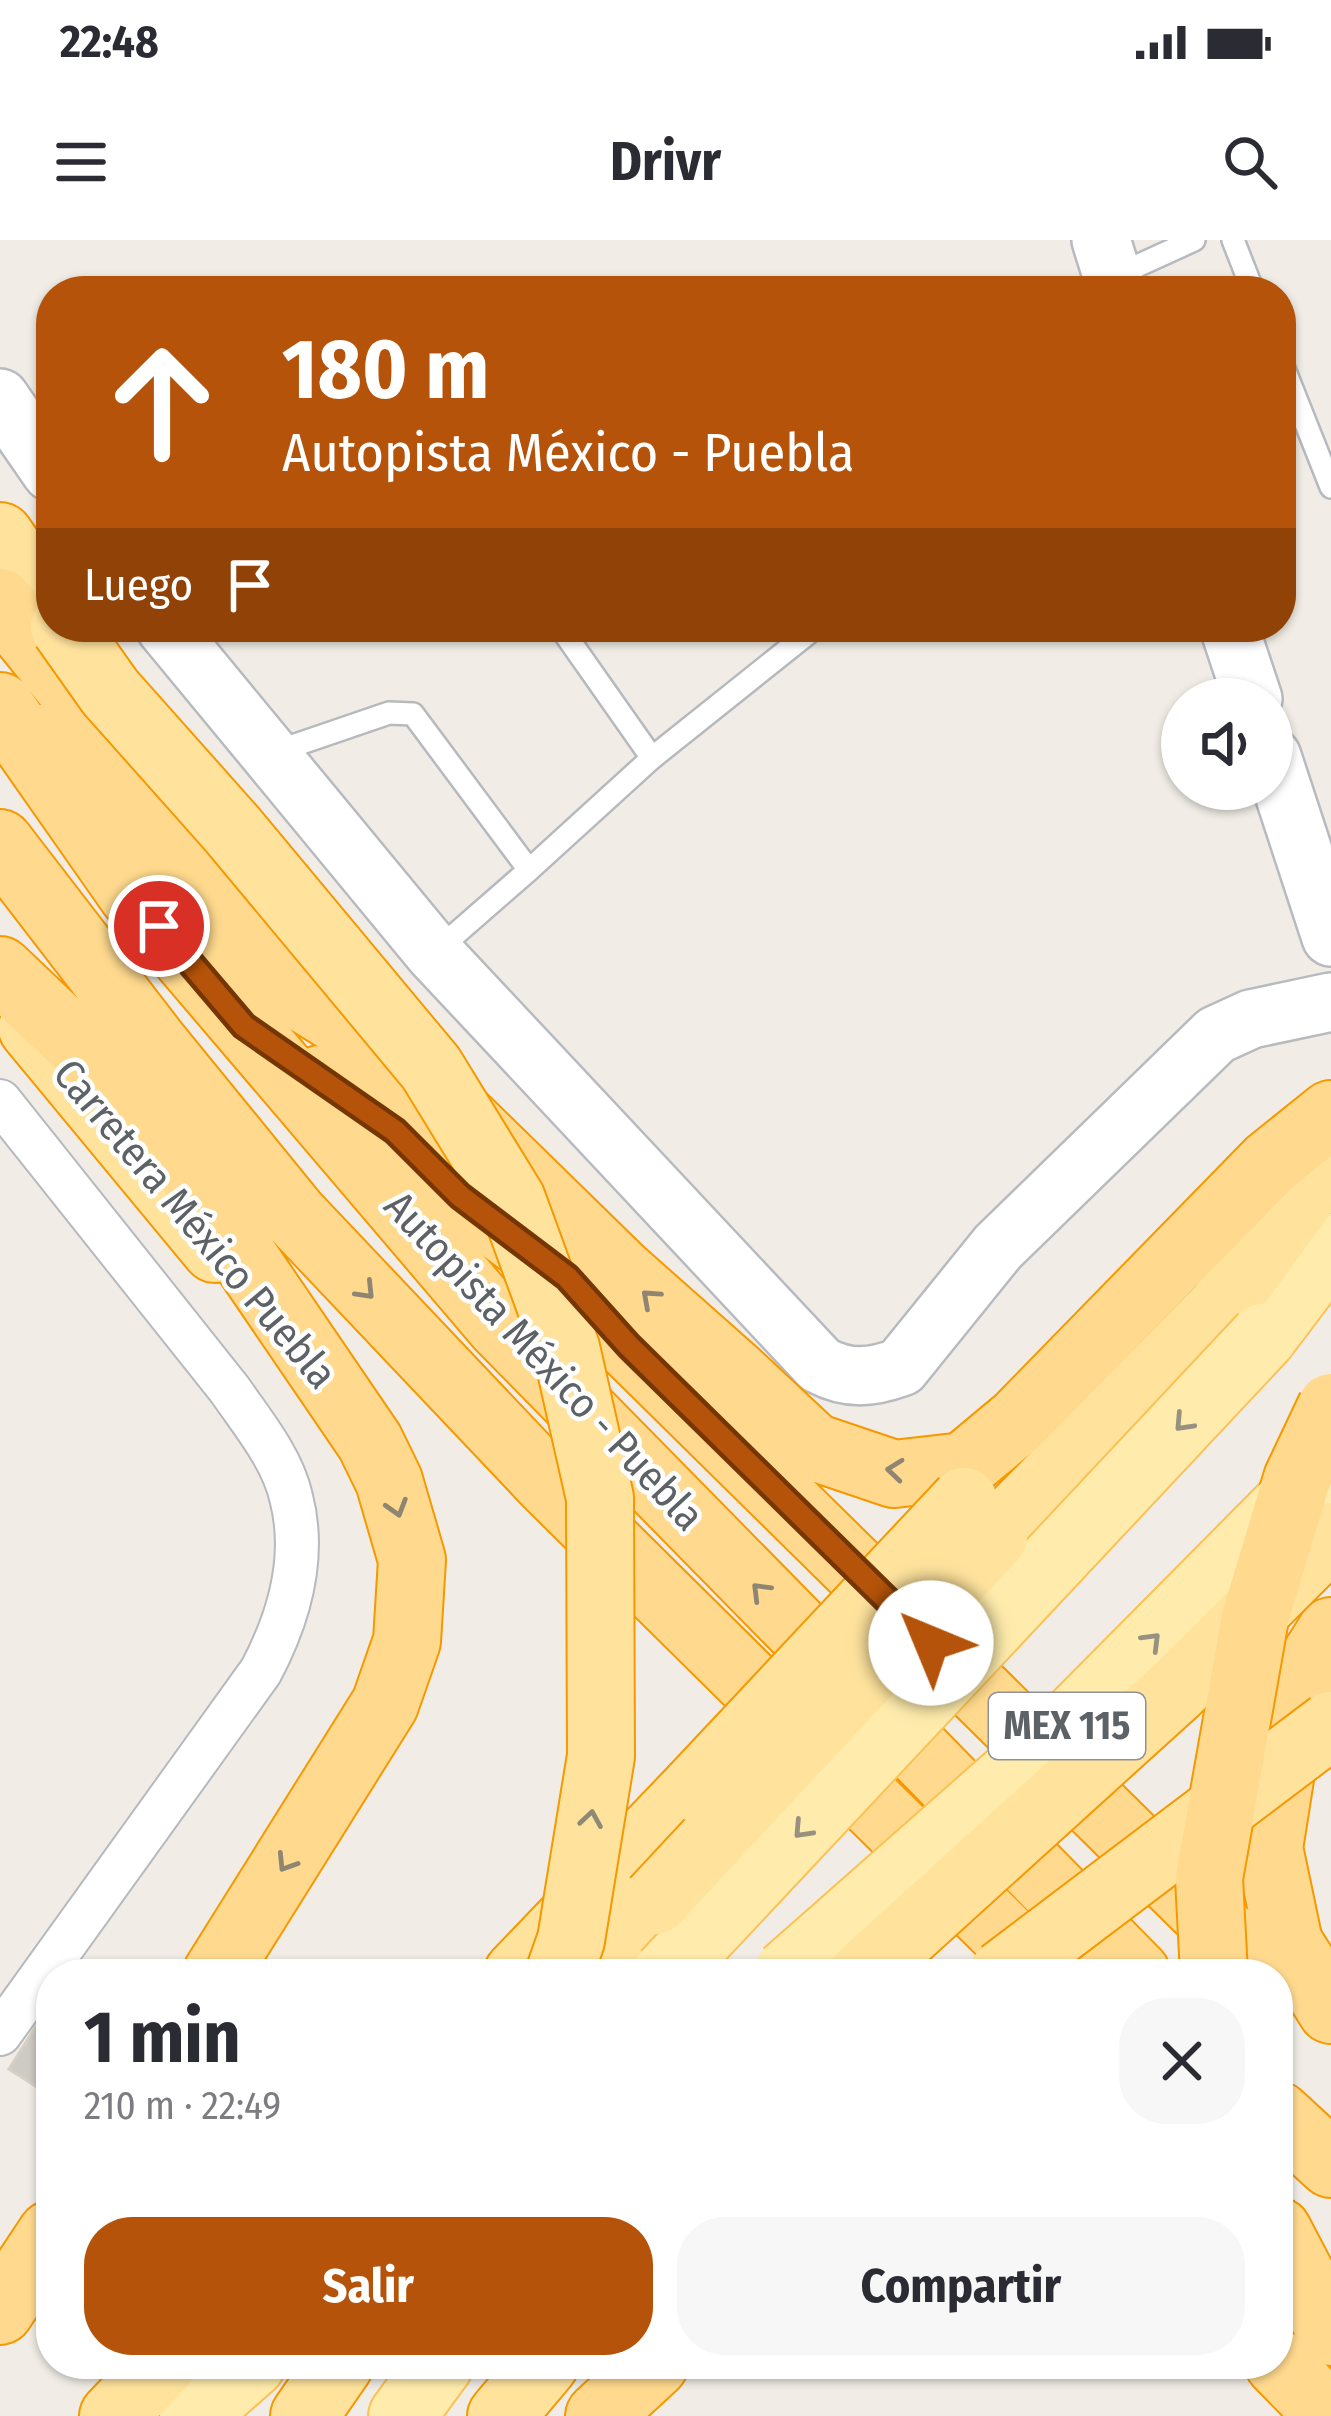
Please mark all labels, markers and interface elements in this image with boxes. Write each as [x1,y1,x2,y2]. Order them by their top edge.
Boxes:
text: 22:48 [60,15,159,69]
icon: menu [48,129,114,195]
icon: search [1217,129,1283,195]
text: Drivr [610,130,721,194]
text: 180 m [282,319,489,420]
icon: ahead [84,324,240,480]
text: Autopista México - Puebla [282,421,854,485]
icon: arrive [217,552,283,618]
text: Luego [84,558,193,612]
map controls [1161,678,1293,810]
button: sound [1161,678,1293,810]
pin [108,875,210,977]
icon: arrive [126,893,192,959]
street label: Carretera México Puebla [43,1049,347,1399]
street label: Autopista México - Puebla [374,1181,714,1541]
one-way arrow [352,1278,373,1299]
one-way arrow [642,1291,664,1312]
one-way arrow [1175,1409,1197,1431]
one-way arrow [885,1458,904,1483]
one-way arrow [383,1497,408,1518]
position arrow [868,1580,994,1706]
one-way arrow [753,1583,775,1605]
one-way arrow [1138,1633,1160,1655]
road number: MEX 115 [989,1693,1145,1759]
one-way arrow [577,1809,602,1829]
one-way arrow [794,1816,816,1838]
one-way arrow [278,1850,300,1872]
text: 1 min [84,1995,241,2081]
button: close [1119,1998,1245,2124]
text: 210 m · 22:49 [84,2083,281,2129]
button: Salir [84,2217,653,2355]
button: Compartir [677,2217,1245,2355]

